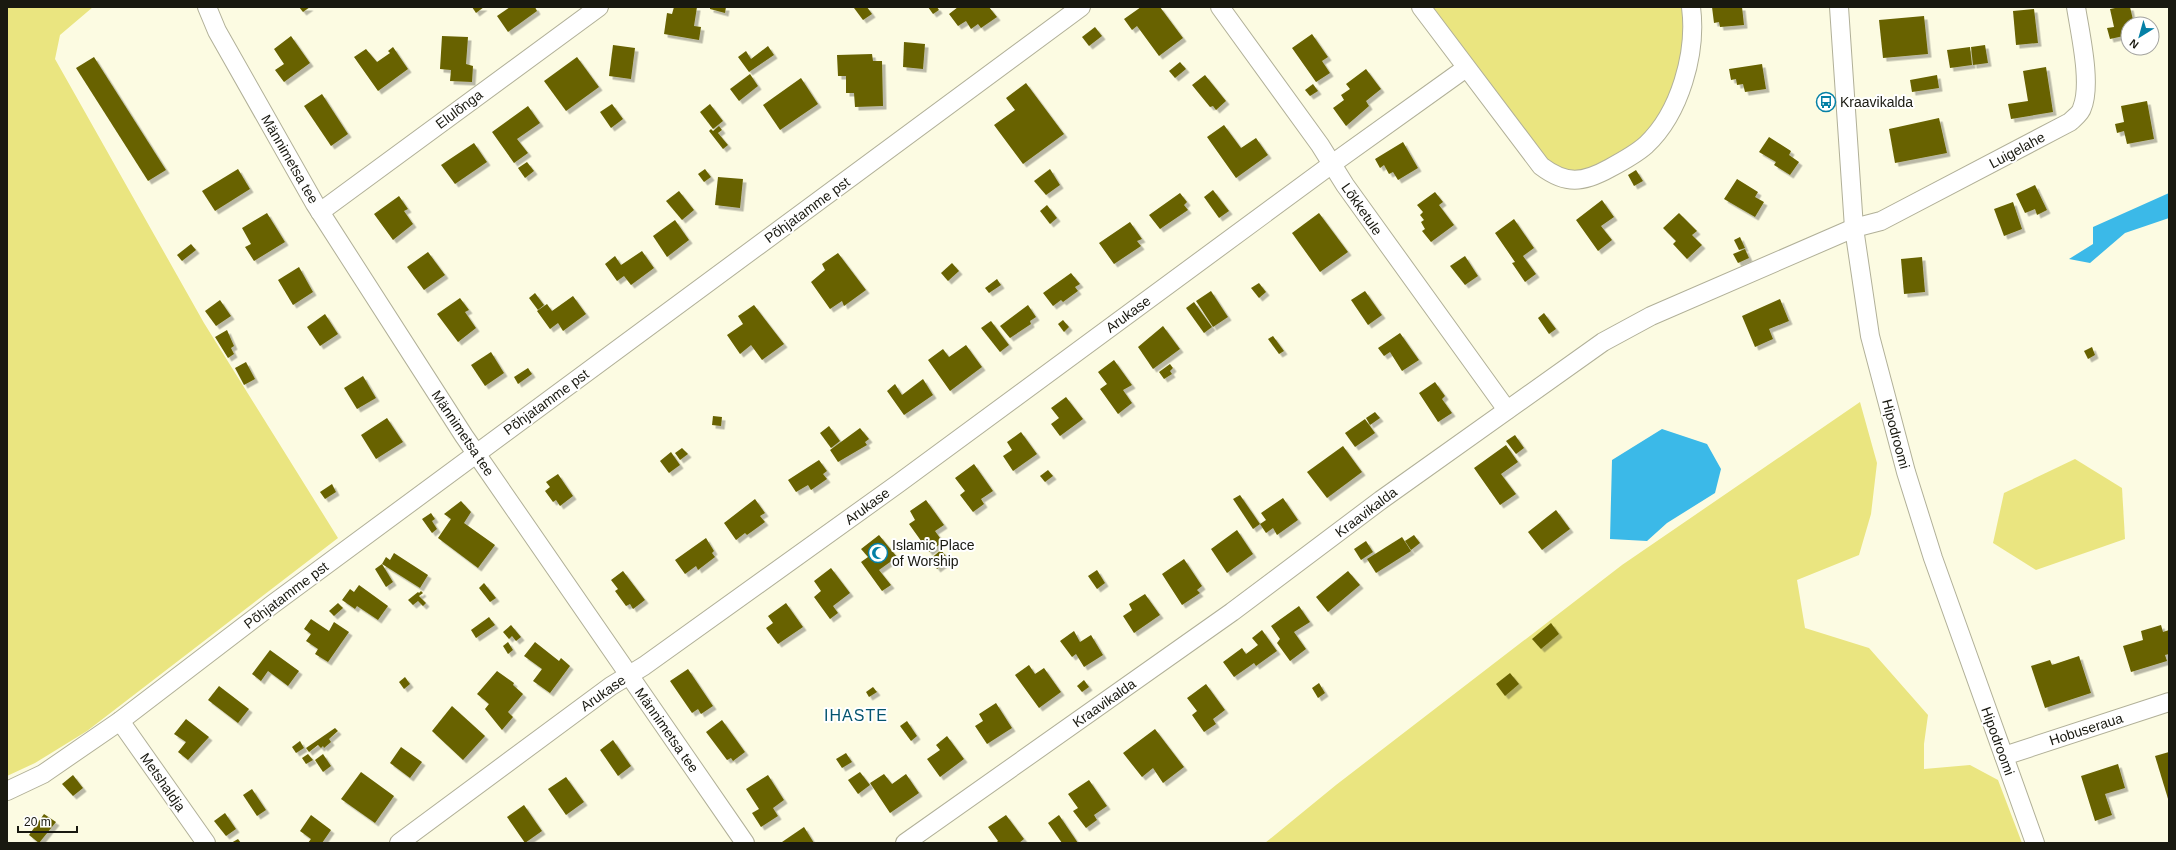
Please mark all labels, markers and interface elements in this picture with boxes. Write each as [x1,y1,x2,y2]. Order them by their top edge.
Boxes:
north arrow [2120,16,2160,56]
text: N [2127,37,2141,51]
street label: Elulõnga [432,86,486,132]
bus stop icon: Kraavikalda [1815,91,1837,113]
place label: Kraavikalda [1840,94,1913,110]
street label: Männimetsa tee [258,112,322,206]
street label: Luigelahe [1986,129,2048,171]
street label: Põhjatamme pst [761,174,853,246]
street label: Lõkketule [1338,180,1386,238]
street label: Arukase [1103,292,1154,336]
street label: Põhjatamme pst [500,366,592,438]
street label: Männimetsa tee [429,387,498,479]
street label: Hipodroomi [1879,397,1913,471]
street label: Kraavikalda [1332,483,1400,540]
street label: Arukase [842,484,893,528]
place label: Islamic Place of Worship [892,537,975,569]
mosque icon: Islamic Place of Worship [867,542,889,564]
street label: Põhjatamme pst [241,558,331,632]
street label: Arukase [577,672,629,714]
street label: Kraavikalda [1069,675,1139,731]
street label: Männimetsa tee [632,685,702,776]
street label: Hipodroomi [1978,705,2018,777]
district label: IHASTE [824,707,888,724]
street label: Hobuseraua [2047,710,2125,748]
street label: Metshaldja [137,750,189,814]
scale bar [18,808,77,834]
text: 20 m [24,815,51,829]

